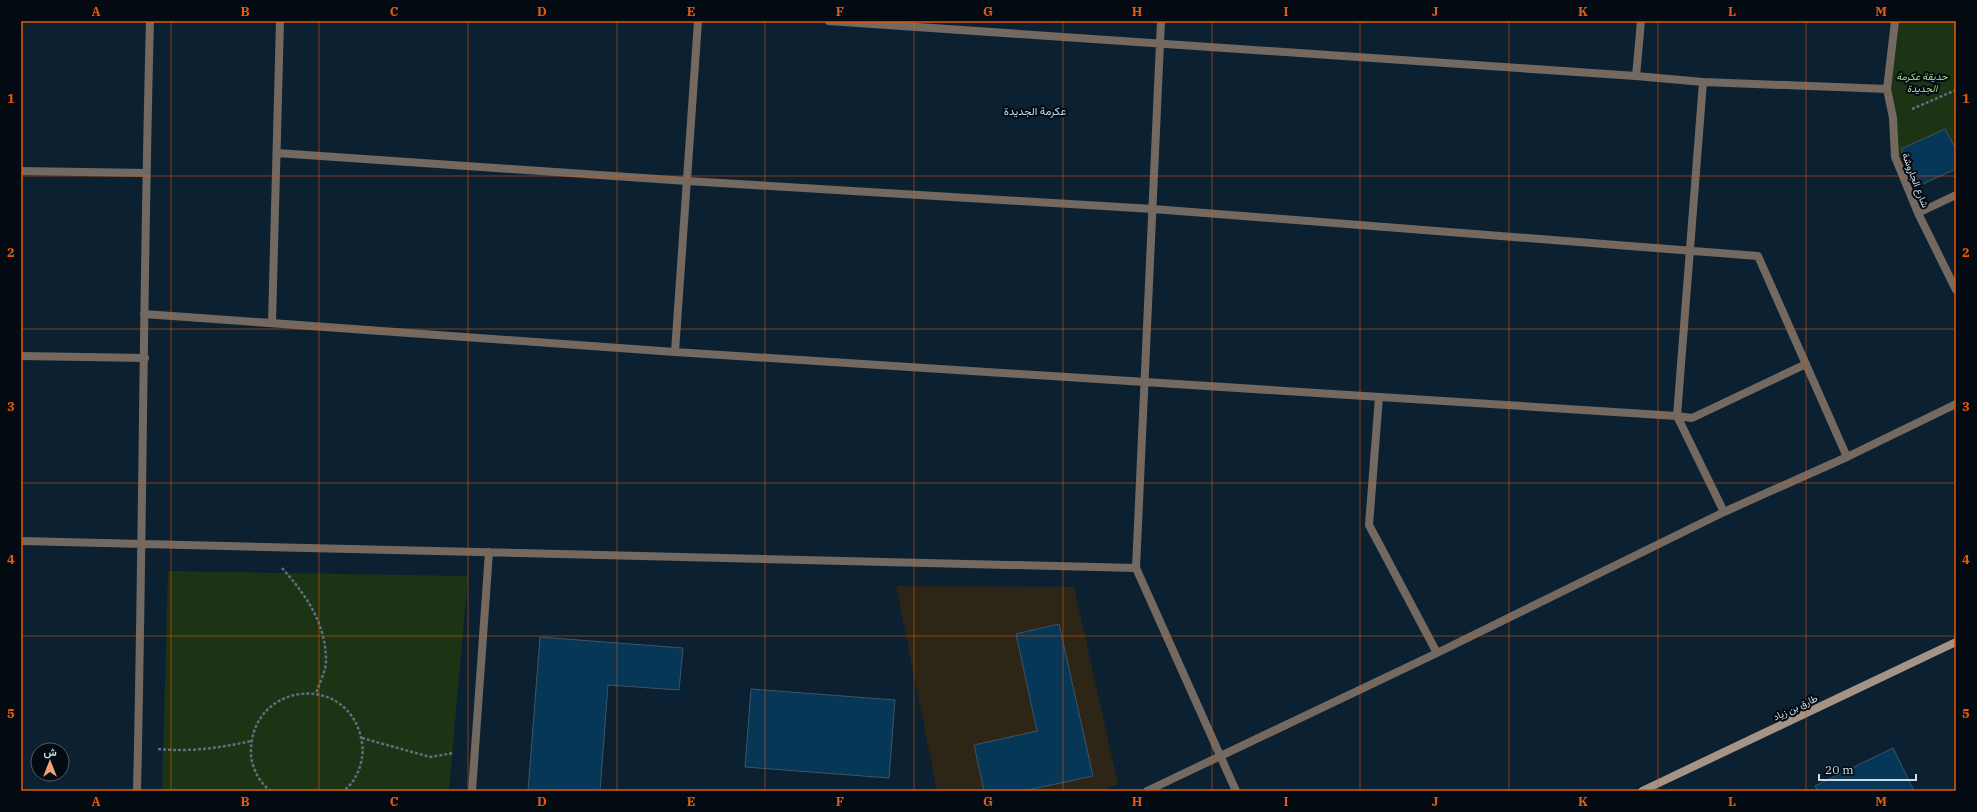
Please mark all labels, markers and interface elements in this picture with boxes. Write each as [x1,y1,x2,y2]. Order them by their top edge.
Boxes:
text: A [91,3,101,20]
text: B [240,3,250,20]
text: C [390,3,399,20]
text: D [537,3,547,20]
text: E [687,3,695,20]
text: F [836,3,844,20]
text: G [983,3,993,20]
text: H [1132,3,1143,20]
text: I [1284,3,1289,20]
text: J [1432,3,1439,20]
text: K [1578,3,1588,20]
text: L [1728,3,1736,20]
text: M [1875,3,1887,20]
park label: حديقة عكرمة الجديدة [1896,70,1948,95]
text: 1 [7,90,15,107]
text: 1 [1962,90,1970,107]
district label: عكرمة الجديدة [1004,104,1066,118]
street label: شارع الجاروشة [1899,151,1932,210]
text: 2 [7,244,15,261]
text: 2 [1962,244,1970,261]
text: 3 [7,398,15,415]
text: 3 [1962,398,1970,415]
text: 4 [7,551,15,568]
text: 4 [1962,551,1970,568]
street label: طارق بن زياد [1771,691,1820,723]
text: 5 [7,705,15,722]
text: 5 [1962,705,1970,722]
north arrow [30,742,70,782]
text: ش [43,745,57,759]
scale bar [1819,756,1916,782]
text: 20 m [1825,762,1854,777]
text: A [91,793,101,810]
text: B [240,793,250,810]
text: C [390,793,399,810]
text: D [537,793,547,810]
text: E [687,793,695,810]
text: F [836,793,844,810]
text: G [983,793,993,810]
text: H [1132,793,1143,810]
text: I [1284,793,1289,810]
text: J [1432,793,1439,810]
text: K [1578,793,1588,810]
text: L [1728,793,1736,810]
text: M [1875,793,1887,810]

